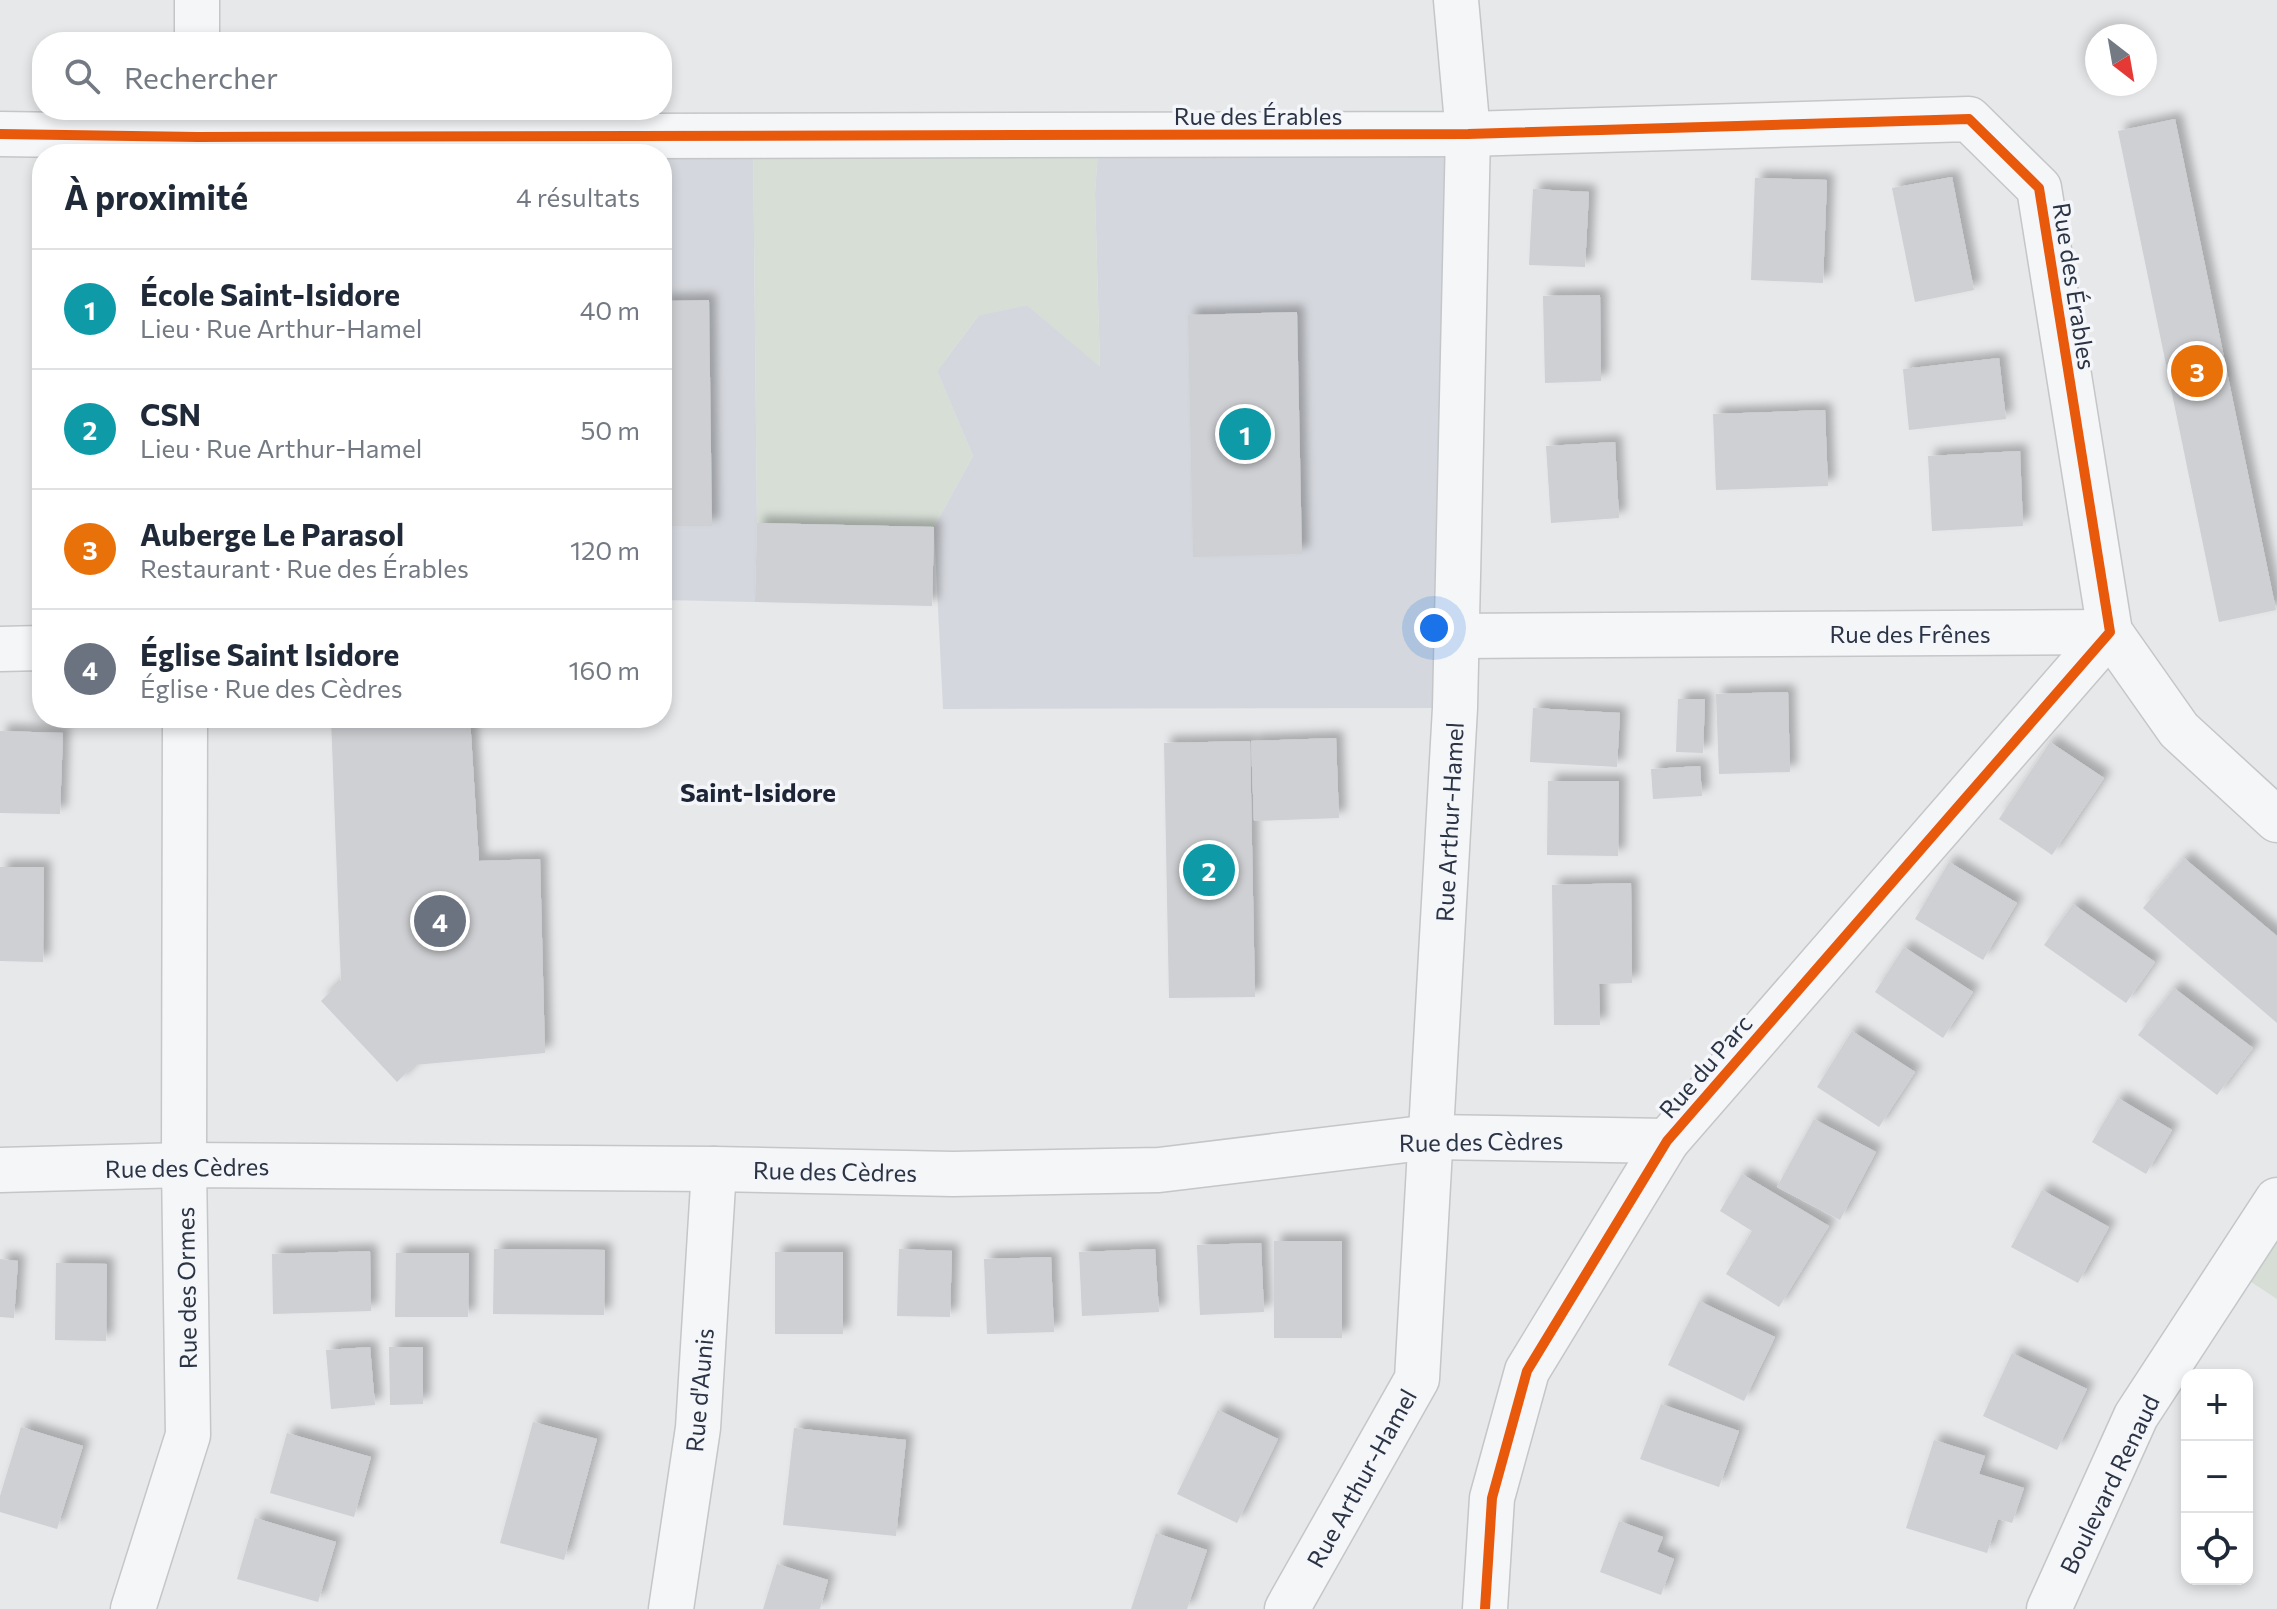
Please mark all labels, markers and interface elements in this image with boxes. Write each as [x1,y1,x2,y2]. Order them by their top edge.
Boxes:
north arrow [2085,24,2157,96]
search box [32,32,672,120]
icon: search [60,54,104,98]
text: Rechercher [124,58,278,95]
street label: Rue des Érables [1174,101,1342,130]
text: À proximité [64,175,248,217]
text: 4 résultats [516,181,640,212]
street label: Rue des Érables [2047,200,2103,372]
text: École Saint-Isidore [140,275,400,312]
text: 1 [84,294,96,325]
text: 40 m [580,294,640,325]
text: Lieu · Rue Arthur-Hamel [140,312,422,343]
pin: 3 [2171,341,2223,401]
text: CSN [140,395,201,432]
pin: 1 [1219,404,1271,464]
text: 2 [83,414,97,445]
text: 50 m [580,414,640,445]
text: Lieu · Rue Arthur-Hamel [140,432,422,463]
text: Auberge Le Parasol [140,515,404,552]
text: 3 [82,534,98,565]
text: 120 m [570,534,640,565]
text: Restaurant · Rue des Érables [140,552,469,583]
your location [1414,608,1454,648]
street label: Rue des Frênes [1829,619,1991,648]
text: Église Saint Isidore [140,635,399,672]
text: 4 [82,654,98,685]
text: 160 m [568,654,640,685]
text: Église · Rue des Cèdres [140,672,403,703]
street label: Rue Arthur-Hamel [1429,722,1469,922]
district label: Saint-Isidore [680,776,836,807]
pin: 2 [1183,840,1235,900]
pin: 4 [414,891,466,951]
street label: Rue du Parc [1652,1009,1758,1123]
street label: Rue des Cèdres [1399,1125,1563,1157]
street label: Rue des Cèdres [105,1151,269,1183]
street label: Rue des Cèdres [753,1155,917,1187]
street label: Rue des Ormes [170,1207,202,1369]
street label: Rue d'Aunis [679,1327,719,1453]
map controls [2181,1369,2253,1585]
button: + [2181,1369,2253,1441]
street label: Rue Arthur-Hamel [1300,1384,1422,1572]
street label: Boulevard Renaud [2053,1390,2165,1578]
button: − [2181,1441,2253,1513]
button: locate [2181,1513,2253,1585]

